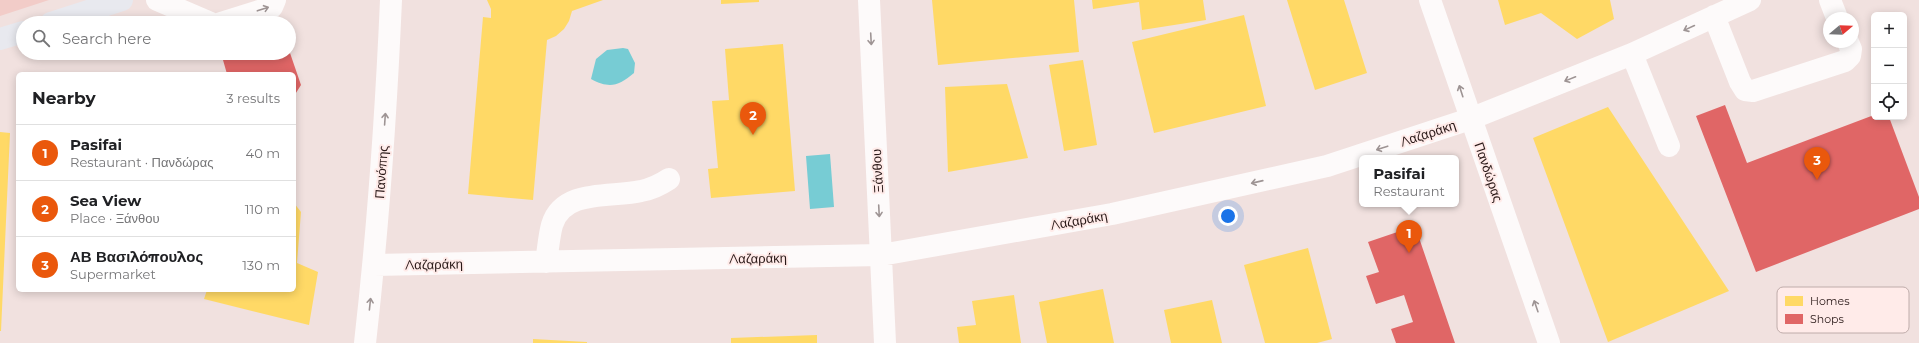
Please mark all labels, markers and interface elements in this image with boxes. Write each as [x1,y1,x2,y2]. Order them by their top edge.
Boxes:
one-way arrow [257,5,269,13]
north arrow [1823,12,1859,48]
map controls [1871,12,1907,120]
button: + [1871,12,1907,48]
search box [16,16,296,60]
one-way arrow [1684,25,1696,32]
icon: search [30,27,52,49]
text: Search here [62,29,151,48]
one-way arrow [867,32,875,45]
button: − [1871,48,1907,84]
one-way arrow [1564,76,1576,83]
button: locate [1871,84,1907,120]
one-way arrow [1456,85,1464,97]
text: Nearby [32,88,96,108]
text: 3 results [226,90,280,106]
pin: 2 [740,102,766,135]
one-way arrow [381,113,388,126]
street label: Λαζαράκη [1398,116,1458,150]
text: Pasifai [70,135,122,154]
street label: Πανδώρας [1471,140,1507,204]
text: 1 [42,145,48,161]
text: 40 m [246,145,280,161]
street label: Πανόπης [371,145,391,199]
one-way arrow [1376,145,1389,152]
pin: 3 [1804,147,1830,180]
street label: Ξάνθου [868,149,886,193]
text: Restaurant · Πανδώρας [70,154,214,170]
popup [1359,155,1459,207]
text: Pasifai [1373,164,1425,183]
one-way arrow [1251,178,1264,186]
text: Restaurant [1373,183,1445,199]
text: Sea View [70,191,141,210]
text: 2 [41,201,49,217]
text: 110 m [245,201,280,217]
one-way arrow [875,204,883,217]
your location [1218,206,1238,226]
street label: Λαζαράκη [1049,207,1109,233]
text: Place · Ξάνθου [70,210,160,226]
pin: 1 [1396,220,1422,253]
text: ΑΒ Βασιλόπουλος [70,247,203,266]
street label: Λαζαράκη [729,249,787,267]
street label: Λαζαράκη [405,255,463,273]
text: 3 [41,257,49,273]
text: 130 m [242,257,280,273]
text: Supermarket [70,266,156,282]
legend [1777,287,1909,333]
text: Homes [1810,294,1850,308]
one-way arrow [366,298,373,311]
one-way arrow [1532,300,1539,313]
text: Shops [1810,312,1845,326]

